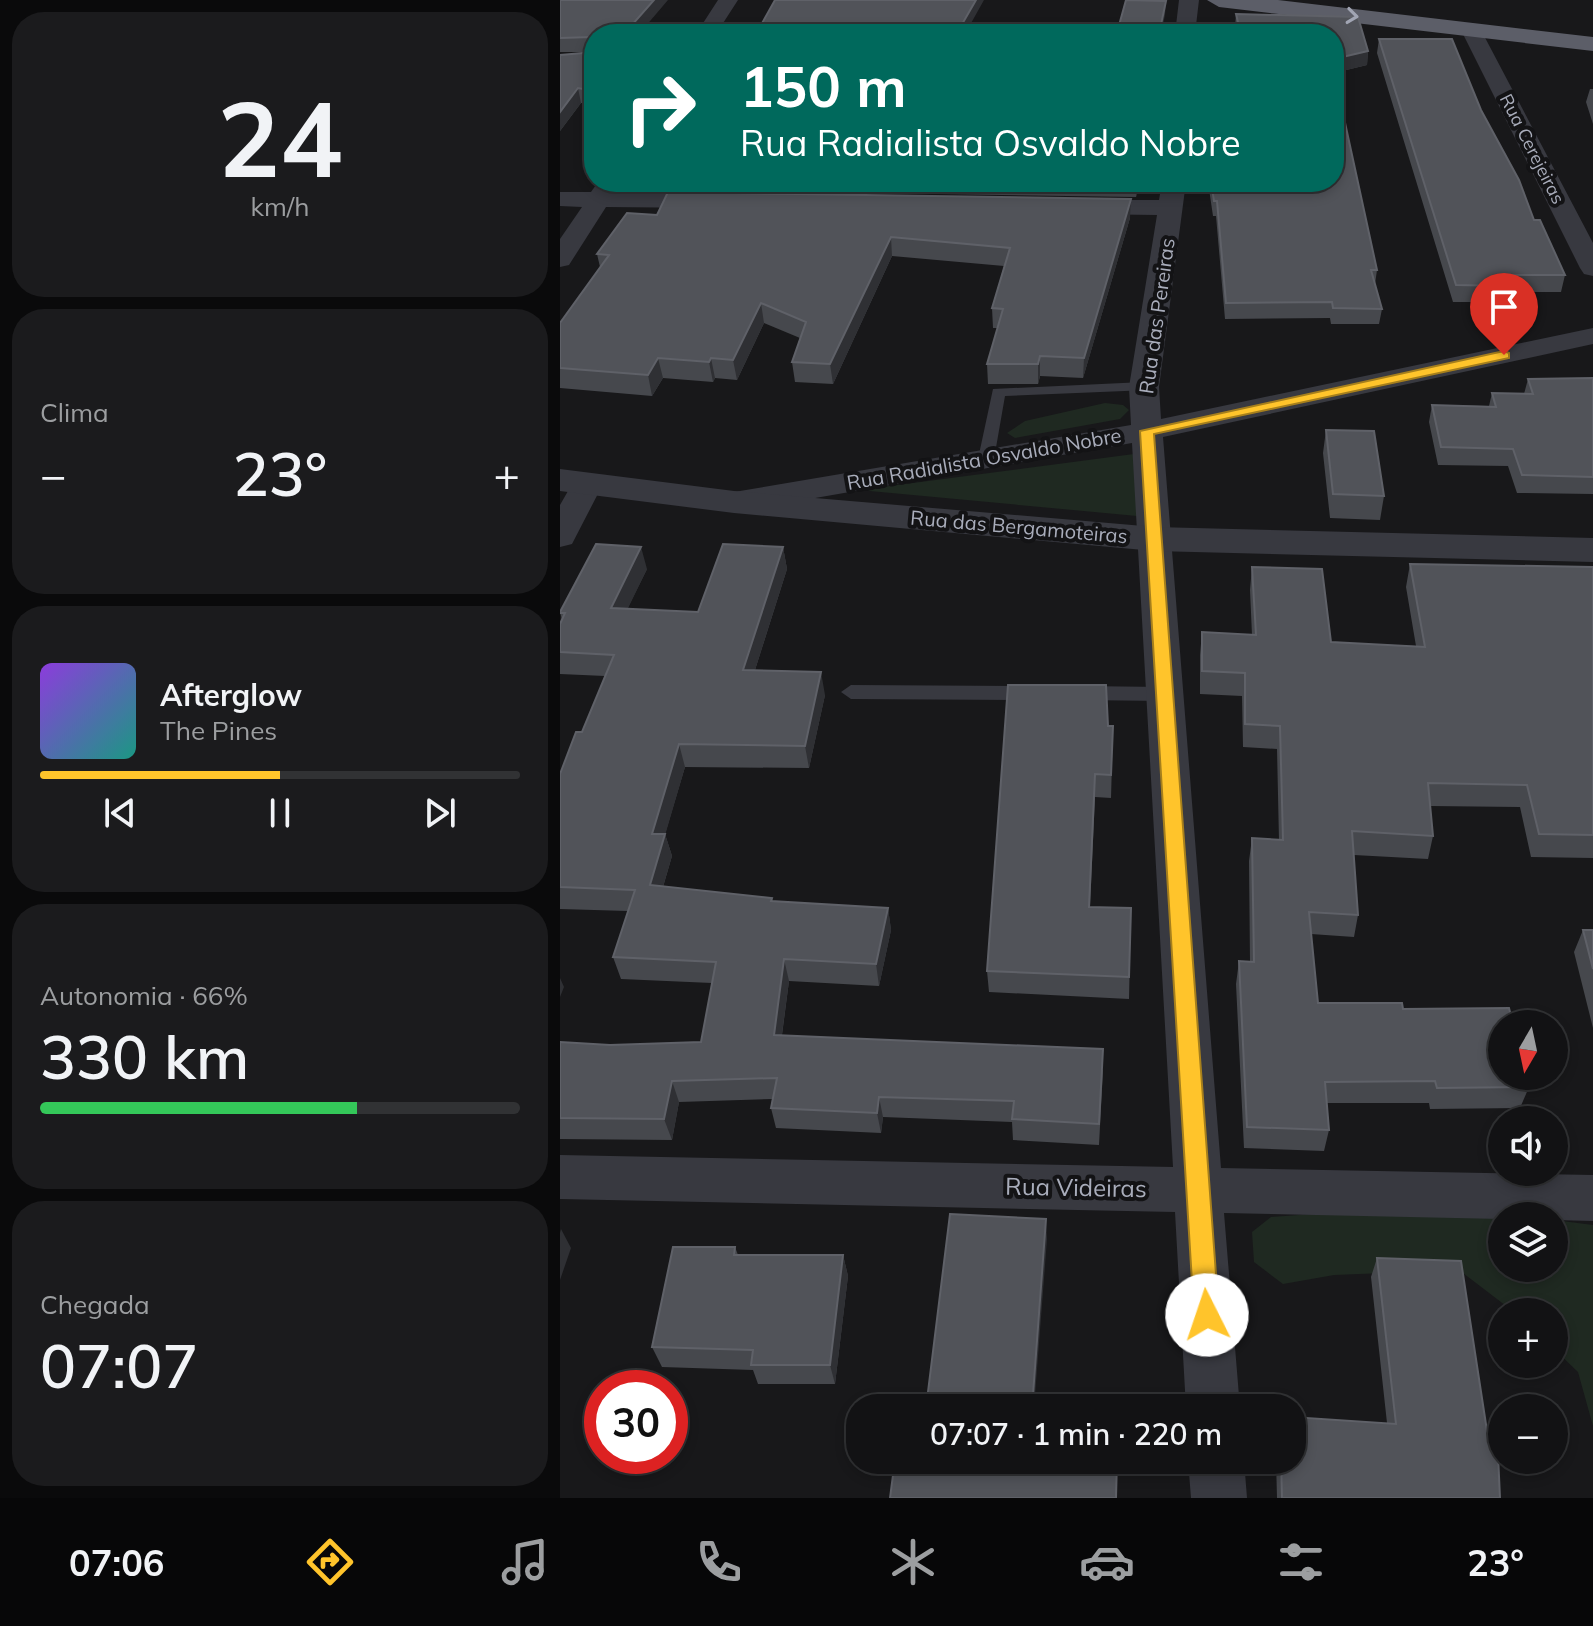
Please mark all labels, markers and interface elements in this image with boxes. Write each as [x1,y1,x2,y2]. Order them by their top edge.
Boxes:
one-way arrow [1346,7,1359,24]
text: 150 m [740,51,907,121]
icon: right [608,56,712,160]
text: 24 [218,72,342,203]
street label: Rua Cerejeiras [1495,90,1570,208]
text: Rua Radialista Osvaldo Nobre [740,120,1241,165]
text: km/h [251,190,309,223]
street label: Rua das Pereiras [1133,236,1180,395]
pin [1470,273,1538,355]
icon: arrive [1482,285,1526,329]
text: Clima [40,396,109,429]
street label: Rua Radialista Osvaldo Nobre [845,422,1123,495]
text: 23° [233,436,327,511]
text: − [40,447,66,502]
text: + [494,447,520,502]
street label: Rua das Bergamoteiras [909,505,1129,548]
text: Afterglow [160,676,302,714]
text: The Pines [160,714,277,747]
icon: previous [98,791,142,835]
icon: pause [258,791,302,835]
icon: next [418,791,462,835]
text: Autonomia · 66% [40,979,248,1012]
north arrow [1488,1010,1568,1090]
map controls [1488,1010,1568,1474]
text: 330 km [40,1019,249,1094]
button: sound [1488,1106,1568,1186]
street label: Rua Videiras [1005,1171,1147,1203]
button: layers [1488,1202,1568,1282]
position arrow [1165,1273,1249,1357]
text: Chegada [40,1288,150,1321]
button: + [1488,1298,1568,1378]
text: 07:07 [40,1328,198,1403]
speed limit sign: 30 [584,1370,688,1474]
button: − [1488,1394,1568,1474]
text: 07:07 · 1 min · 220 m [930,1415,1222,1453]
icon: directions [302,1534,358,1590]
icon: music [497,1534,553,1590]
icon: phone [691,1534,747,1590]
icon: climate [885,1534,941,1590]
icon: car [1079,1534,1135,1590]
icon: filters [1273,1534,1329,1590]
text: 07:06 [69,1540,164,1585]
text: 23° [1467,1540,1524,1585]

